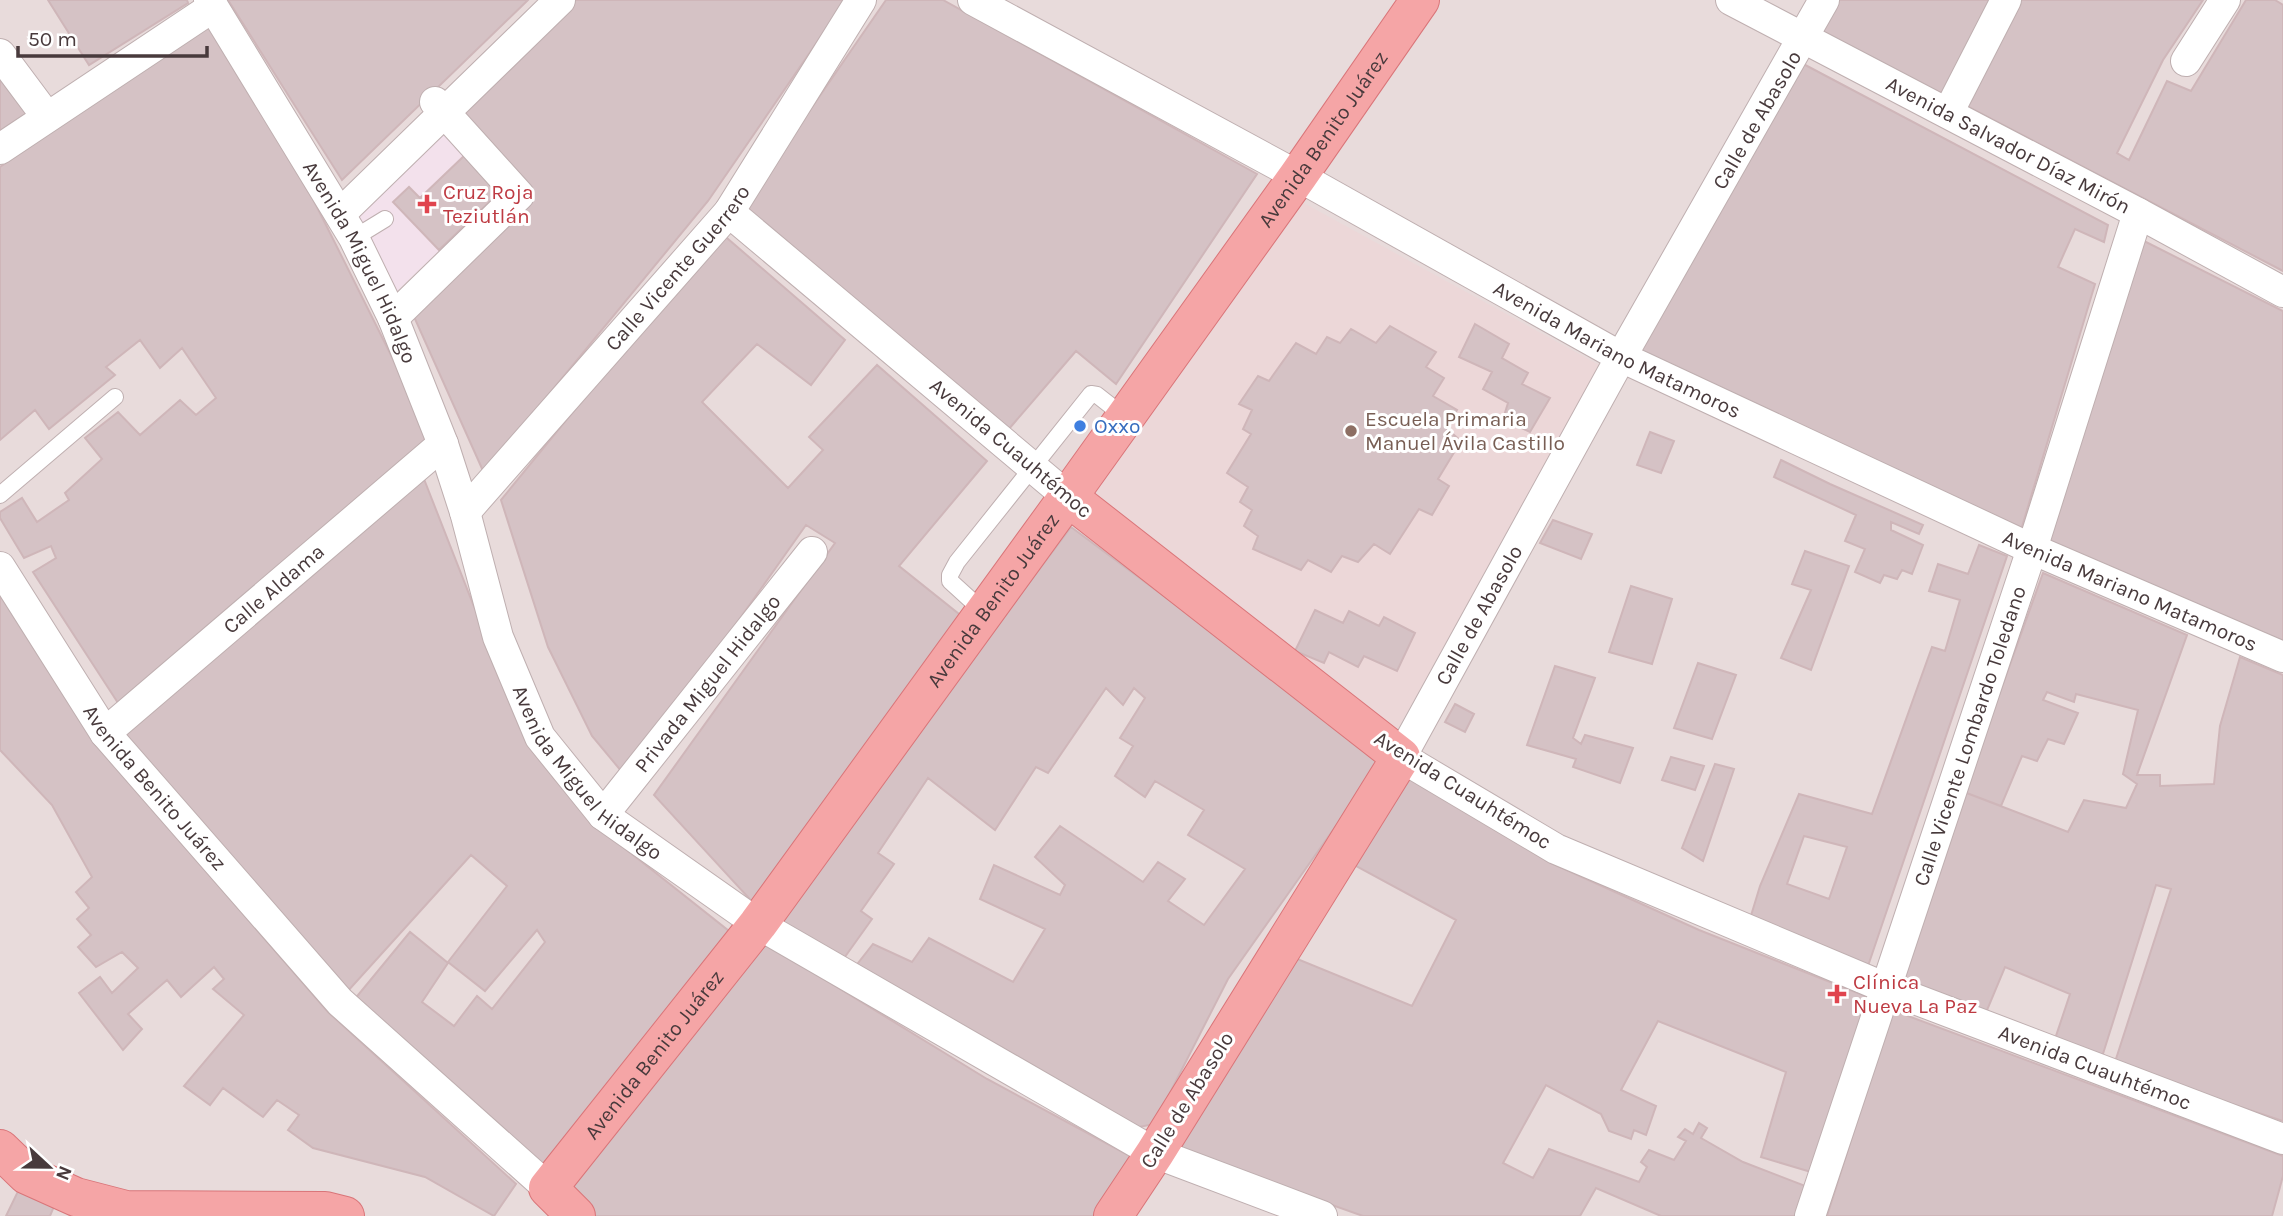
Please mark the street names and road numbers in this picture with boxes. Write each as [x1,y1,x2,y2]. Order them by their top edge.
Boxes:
street label: Calle de Abasolo [1708,46,1806,194]
street label: Avenida Benito Juárez [1253,47,1393,232]
street label: Avenida Salvador Díaz Mirón [1882,71,2134,219]
street label: Avenida Miguel Hidalgo [298,157,422,367]
street label: Calle Vicente Guerrero [601,181,755,356]
street label: Avenida Mariano Matamoros [1489,276,1744,423]
street label: Avenida Cuauhtémoc [925,373,1097,523]
street label: Avenida Benito Juárez [922,509,1064,692]
street label: Avenida Mariano Matamoros [1999,525,2261,656]
street label: Calle Aldama [218,539,329,639]
street label: Calle de Abasolo [1431,541,1527,689]
street label: Calle Vicente Lombardo Toledano [1909,583,2031,889]
street label: Privada Miguel Hidalgo [630,590,786,777]
street label: Avenida Miguel Hidalgo [508,682,667,865]
street label: Avenida Benito Juárez [78,700,231,875]
street label: Avenida Cuauhtémoc [1370,726,1556,854]
street label: Avenida Benito Juárez [580,965,729,1144]
street label: Avenida Cuauhtémoc [1995,1020,2195,1115]
street label: Calle de Abasolo [1135,1027,1239,1173]

